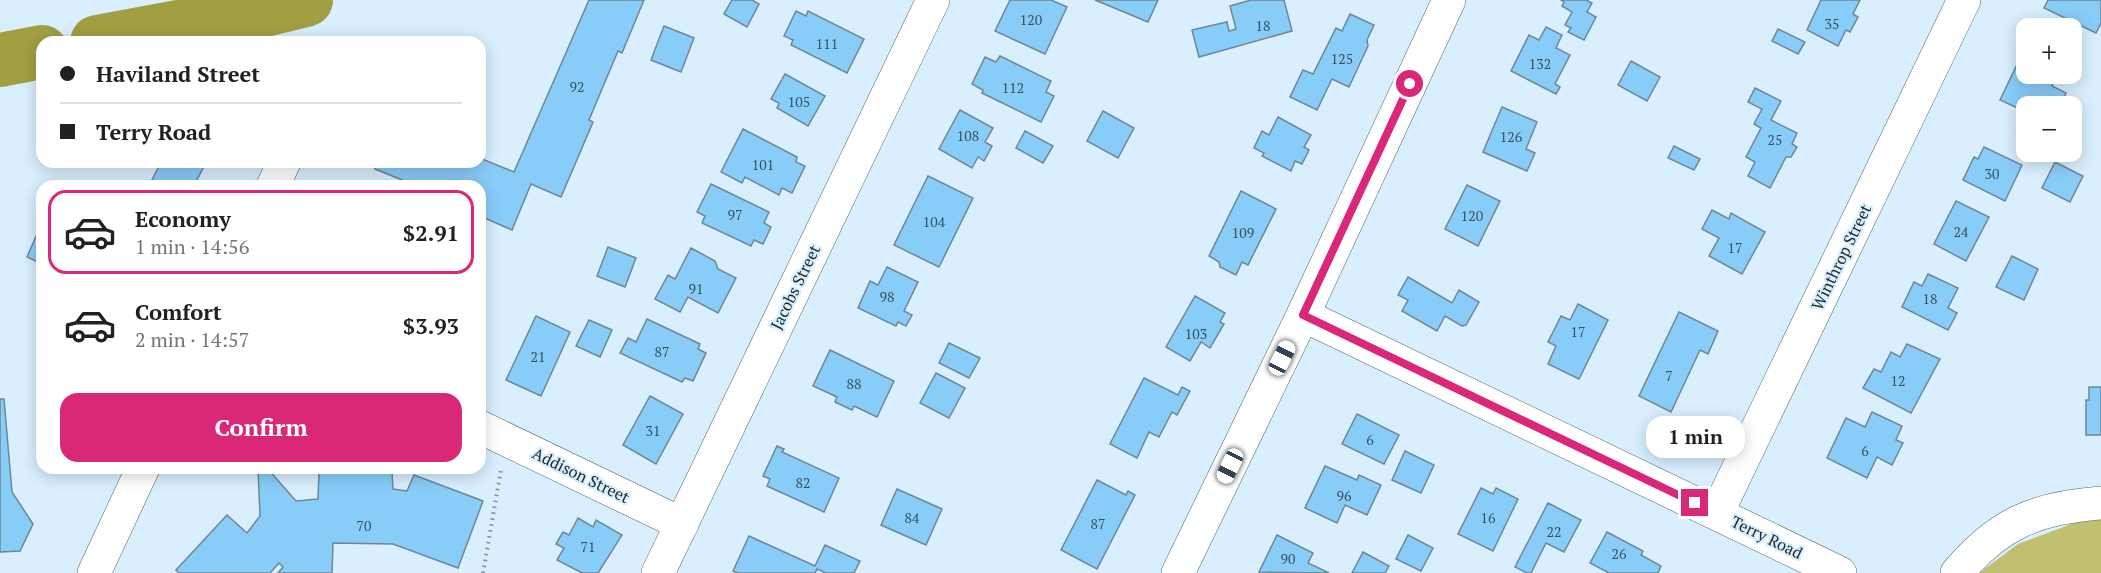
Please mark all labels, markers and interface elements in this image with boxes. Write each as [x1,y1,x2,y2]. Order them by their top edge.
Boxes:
house number: 120 [1020,10,1042,29]
house number: 35 [1825,14,1839,33]
house number: 18 [1256,16,1270,35]
map controls [2016,18,2082,162]
button: + [2016,18,2082,84]
house number: 111 [816,34,838,53]
house number: 125 [1331,49,1353,68]
house number: 132 [1529,54,1551,73]
text: Haviland Street [96,59,260,88]
route start [1396,70,1423,97]
house number: 92 [570,77,584,96]
house number: 112 [1002,78,1024,97]
house number: 105 [788,92,810,111]
button: − [2016,96,2082,162]
text: Terry Road [96,117,211,146]
house number: 108 [957,126,979,145]
house number: 126 [1500,127,1523,146]
house number: 25 [1768,130,1782,149]
house number: 101 [752,155,774,174]
house number: 30 [1985,164,1999,183]
street label: Winthrop Street [1806,200,1876,314]
text: Economy [135,204,231,233]
icon: car [63,205,117,259]
house number: 97 [728,205,742,224]
house number: 120 [1461,206,1483,225]
house number: 104 [923,212,946,231]
text: $2.91 [403,218,459,247]
house number: 24 [1954,222,1969,241]
house number: 109 [1232,223,1254,242]
text: 1 min · 14:56 [135,233,249,260]
house number: 17 [1728,238,1742,257]
street label: Jacobs Street [765,241,825,333]
house number: 91 [689,279,703,298]
house number: 98 [880,287,894,306]
house number: 18 [1923,289,1937,308]
text: Comfort [135,297,221,326]
icon: car [63,298,117,352]
text: $3.93 [403,311,459,340]
house number: 17 [1571,322,1585,341]
house number: 103 [1185,324,1207,343]
text: 2 min · 14:57 [135,326,249,353]
car [1266,338,1298,378]
house number: 87 [655,342,669,361]
house number: 21 [531,347,545,366]
house number: 7 [1665,366,1673,385]
house number: 12 [1891,371,1905,390]
house number: 88 [847,374,861,393]
button: Confirm [60,393,462,462]
callout: 1 min [1646,416,1744,458]
house number: 31 [646,421,660,440]
text: 1 min [1668,423,1723,450]
house number: 6 [1366,430,1374,449]
house number: 6 [1861,441,1869,460]
street label: Addison Street [529,442,633,508]
car [1214,446,1246,486]
house number: 82 [796,473,810,492]
house number: 96 [1337,486,1352,505]
route end [1681,489,1708,516]
house number: 84 [905,508,920,527]
house number: 16 [1481,508,1496,527]
street label: Terry Road [1727,510,1807,564]
house number: 87 [1091,514,1105,533]
house number: 70 [357,516,371,535]
house number: 22 [1547,522,1561,541]
house number: 71 [581,537,595,556]
house number: 26 [1612,544,1627,563]
house number: 90 [1281,549,1295,568]

